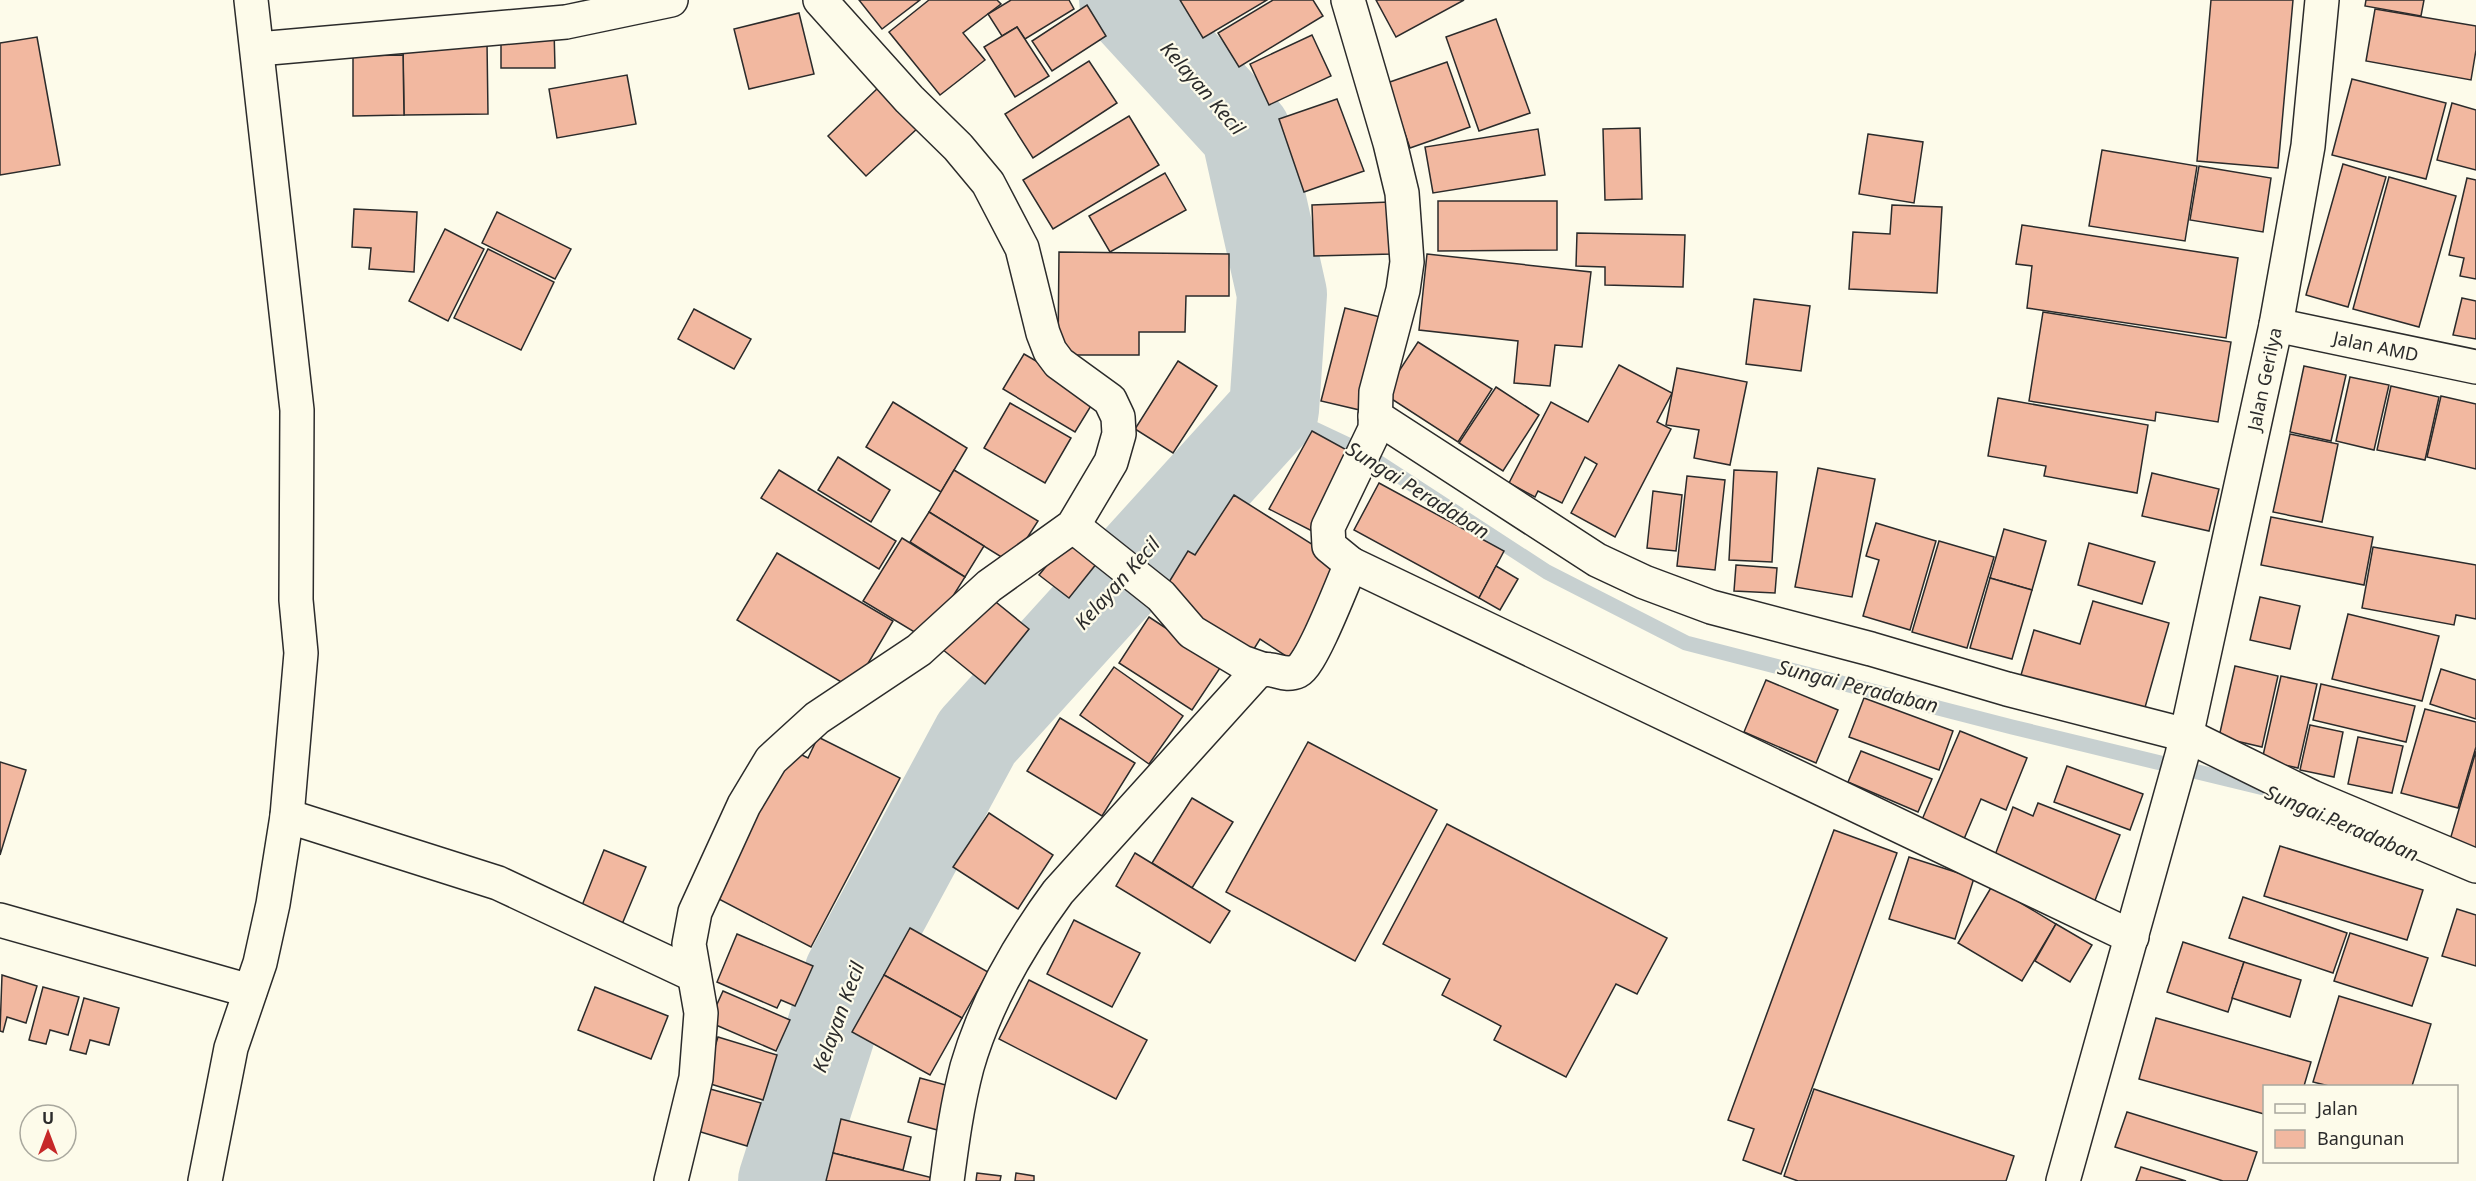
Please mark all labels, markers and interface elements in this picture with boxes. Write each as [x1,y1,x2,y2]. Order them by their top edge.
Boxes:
water label: Kelayan Kecil [1155,35,1252,141]
street label: Jalan Gerilya [2241,325,2287,435]
street label: Jalan AMD [2329,325,2421,367]
water label: Sungai Peradaban [1341,435,1495,545]
water label: Kelayan Kecil [1068,530,1166,635]
water label: Sungai Peradaban [1775,653,1941,719]
water label: Sungai Peradaban [2261,778,2423,868]
water label: Kelayan Kecil [806,957,871,1076]
legend [2263,1085,2458,1163]
text: Jalan [2315,1096,2358,1120]
north arrow [18,1103,78,1163]
text: U [42,1107,54,1129]
text: Bangunan [2317,1126,2404,1150]

